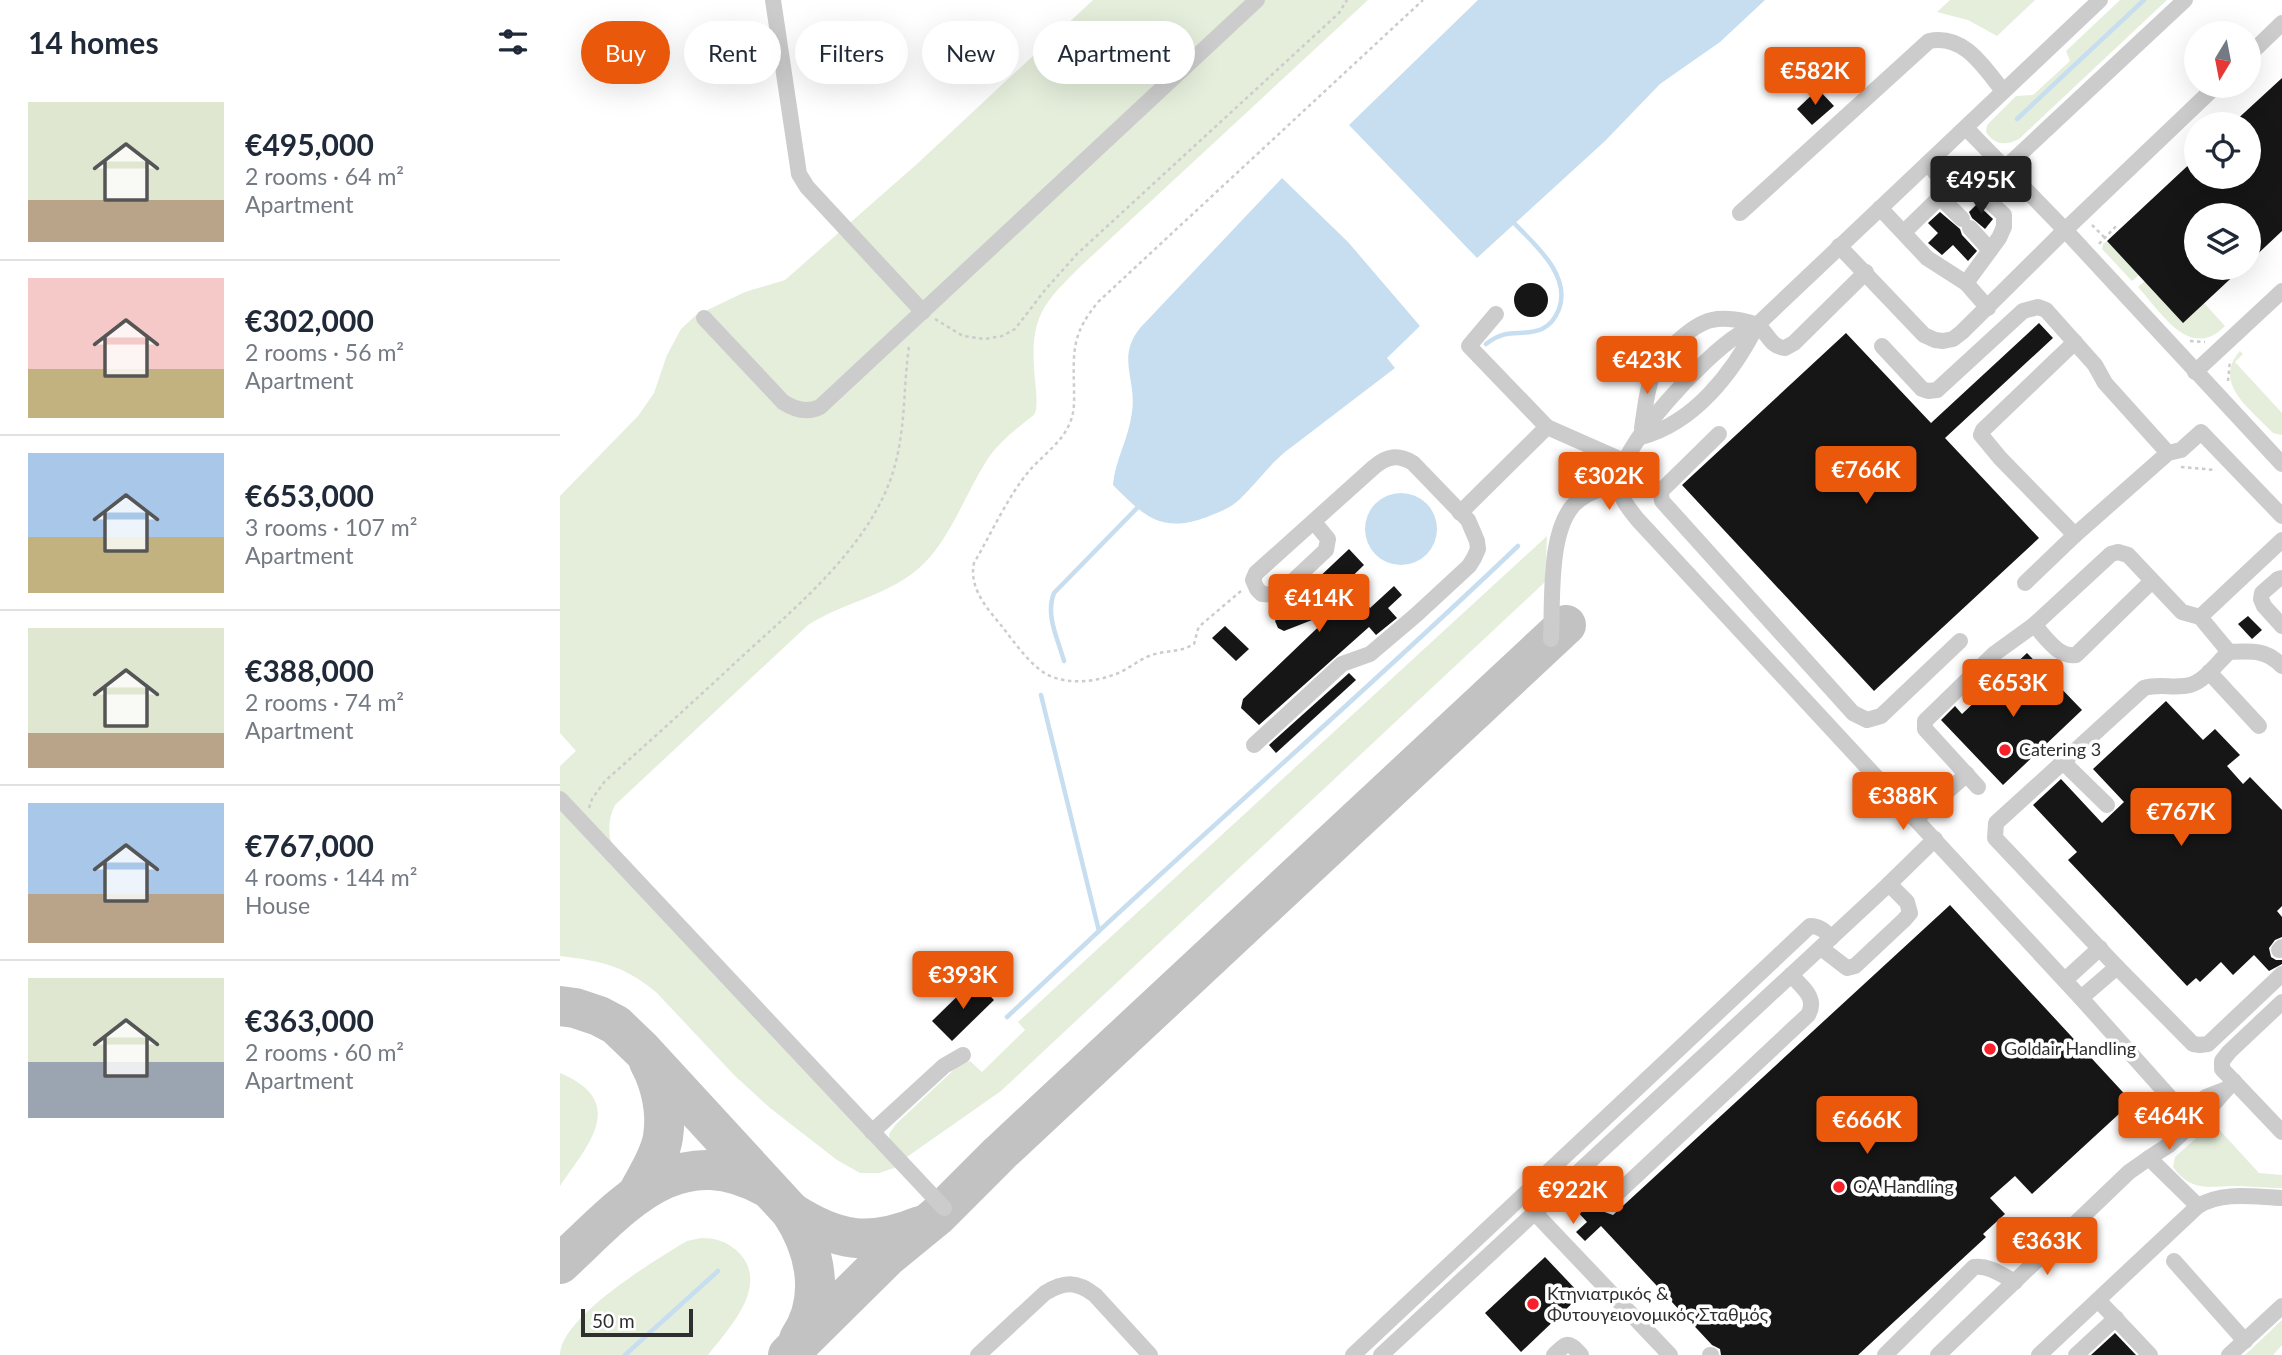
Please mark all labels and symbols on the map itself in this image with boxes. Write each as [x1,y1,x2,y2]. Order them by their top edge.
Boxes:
north arrow [2184,21,2261,98]
pin: €582K [1766,48,1864,107]
pin: €495K [1932,156,2030,216]
pin: €423K [1598,336,1696,396]
pin: €766K [1817,447,1915,506]
pin: €302K [1560,452,1658,512]
pin: €414K [1270,574,1368,634]
pin: €653K [1964,660,2062,719]
place label: Catering 3 [2019,738,2101,760]
marker: Catering 3 [1997,742,2013,758]
pin: €388K [1854,772,1952,832]
pin: €767K [2132,788,2230,848]
pin: €393K [914,951,1012,1011]
place label: Goldair Handling [2004,1037,2136,1059]
marker: Goldair Handling [1982,1041,1998,1057]
pin: €464K [2120,1092,2218,1152]
pin: €666K [1818,1096,1916,1156]
pin: €922K [1524,1166,1622,1226]
place label: OA Handling [1853,1175,1954,1197]
marker: OA Handling [1831,1179,1847,1195]
pin: €363K [1998,1218,2096,1277]
place label: Κτηνιατρικός & Φυτουγειονομικός Σταθμός [1547,1282,1769,1325]
marker: Κτηνιατρικός & Φυτουγειονομικός Σταθμός [1525,1296,1541,1312]
scale bar [581,1306,693,1338]

